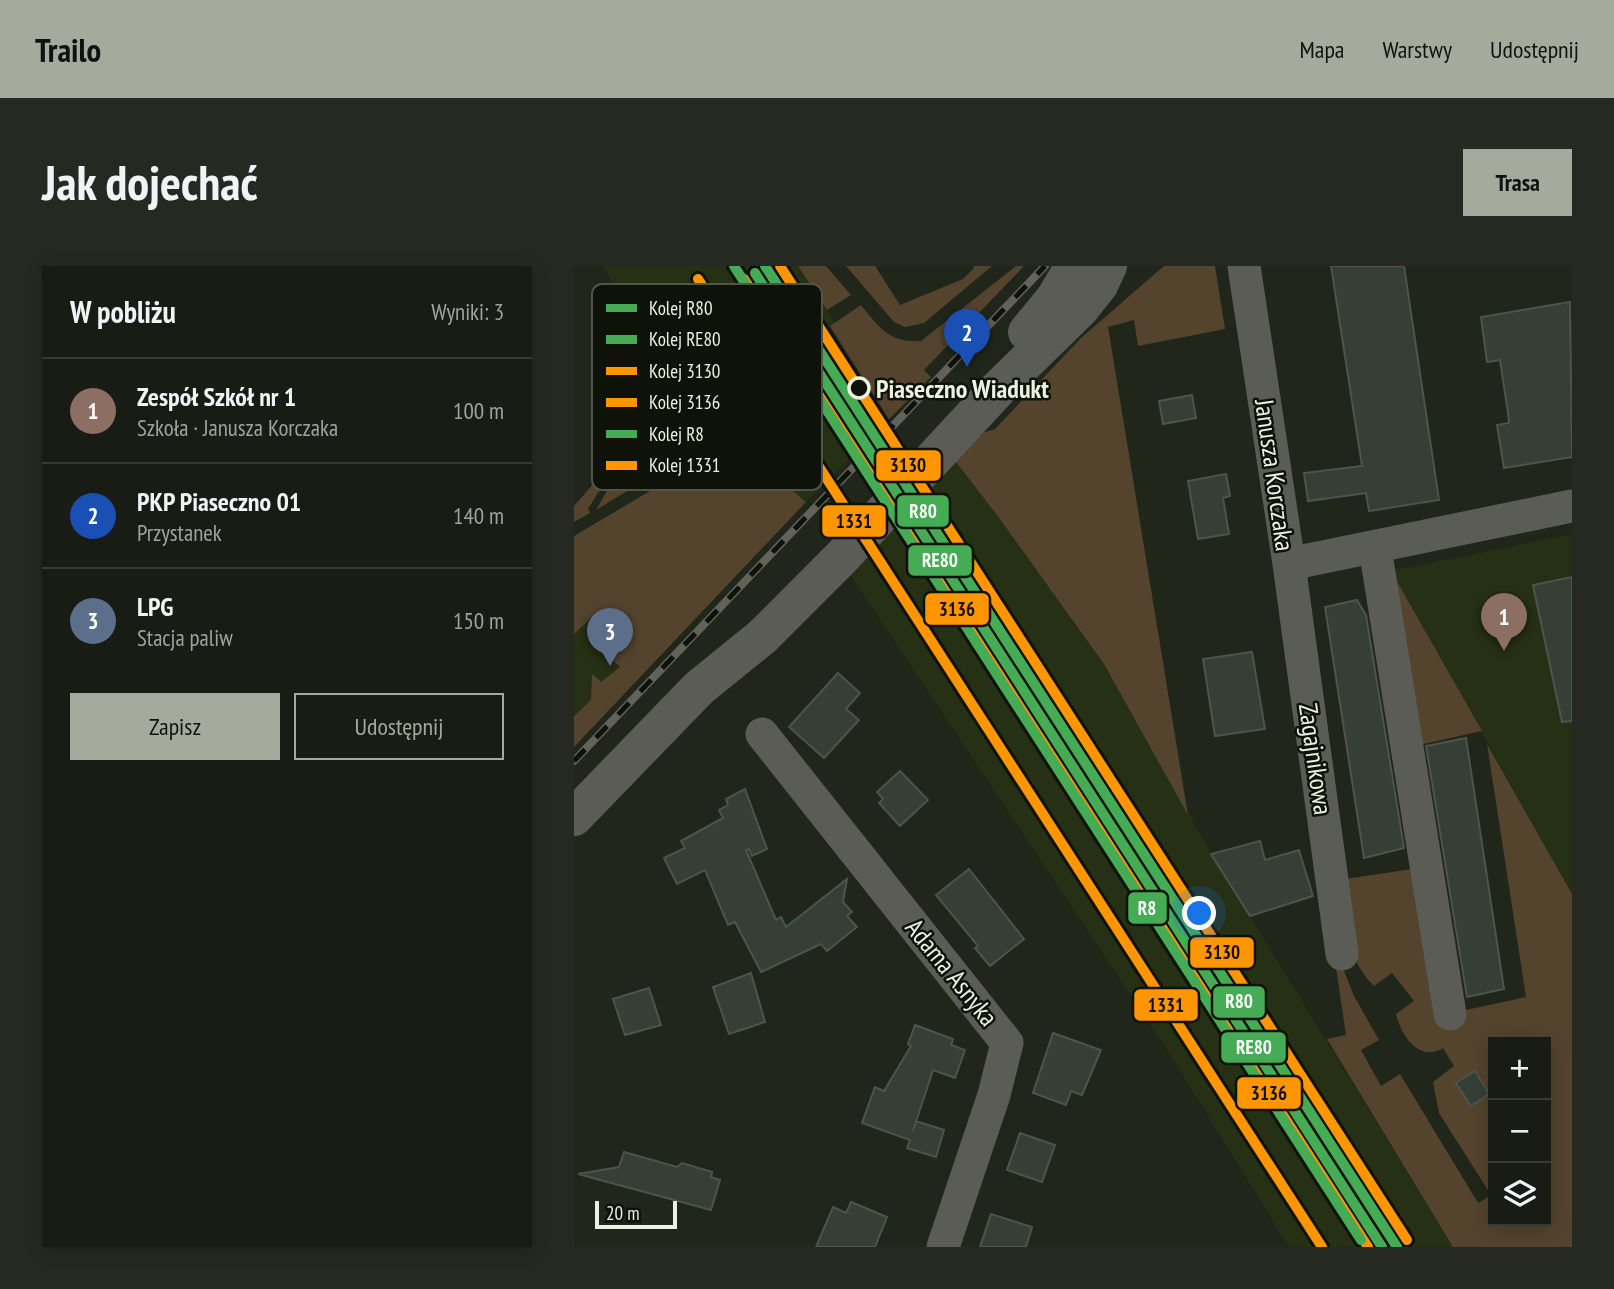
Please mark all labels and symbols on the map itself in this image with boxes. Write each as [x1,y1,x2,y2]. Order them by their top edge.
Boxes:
legend [592,284,822,490]
text: Kolej R80 [649,296,712,320]
pin: 2 [944,309,990,367]
text: Kolej RE80 [649,327,721,351]
text: Kolej 3130 [649,359,720,383]
place label: Piaseczno Wiadukt [876,372,1049,405]
marker: Piaseczno Wiadukt [848,377,870,399]
text: Kolej 3136 [649,390,720,414]
street label: Janusza Korczaka [1248,396,1302,553]
text: Kolej R8 [649,422,704,446]
line badge: 3130 [875,449,942,482]
text: Kolej 1331 [649,453,720,477]
text: 3130 [890,453,926,477]
line badge: R80 [896,494,950,528]
text: R80 [909,499,937,523]
line badge: 1331 [821,504,887,538]
text: 1331 [836,509,872,533]
line badge: RE80 [907,544,973,577]
text: RE80 [922,548,958,572]
line badge: 3136 [924,592,990,626]
pin: 1 [1481,593,1527,651]
text: 3136 [939,597,975,621]
pin: 3 [587,608,633,666]
street label: Zagajnikowa [1292,701,1340,817]
line badge: R8 [1127,891,1168,925]
text: R8 [1138,896,1156,920]
your location [1182,896,1216,930]
street label: Adama Asnyka [899,912,1005,1032]
line badge: 3130 [1189,936,1255,969]
text: 3130 [1204,940,1240,964]
line badge: R80 [1212,985,1266,1019]
line badge: 1331 [1133,988,1199,1022]
text: R80 [1225,989,1253,1013]
text: 1331 [1148,993,1184,1017]
line badge: RE80 [1220,1031,1287,1064]
text: RE80 [1236,1035,1272,1059]
line badge: 3136 [1236,1076,1302,1110]
text: 3136 [1251,1081,1287,1105]
scale bar [595,1198,677,1230]

